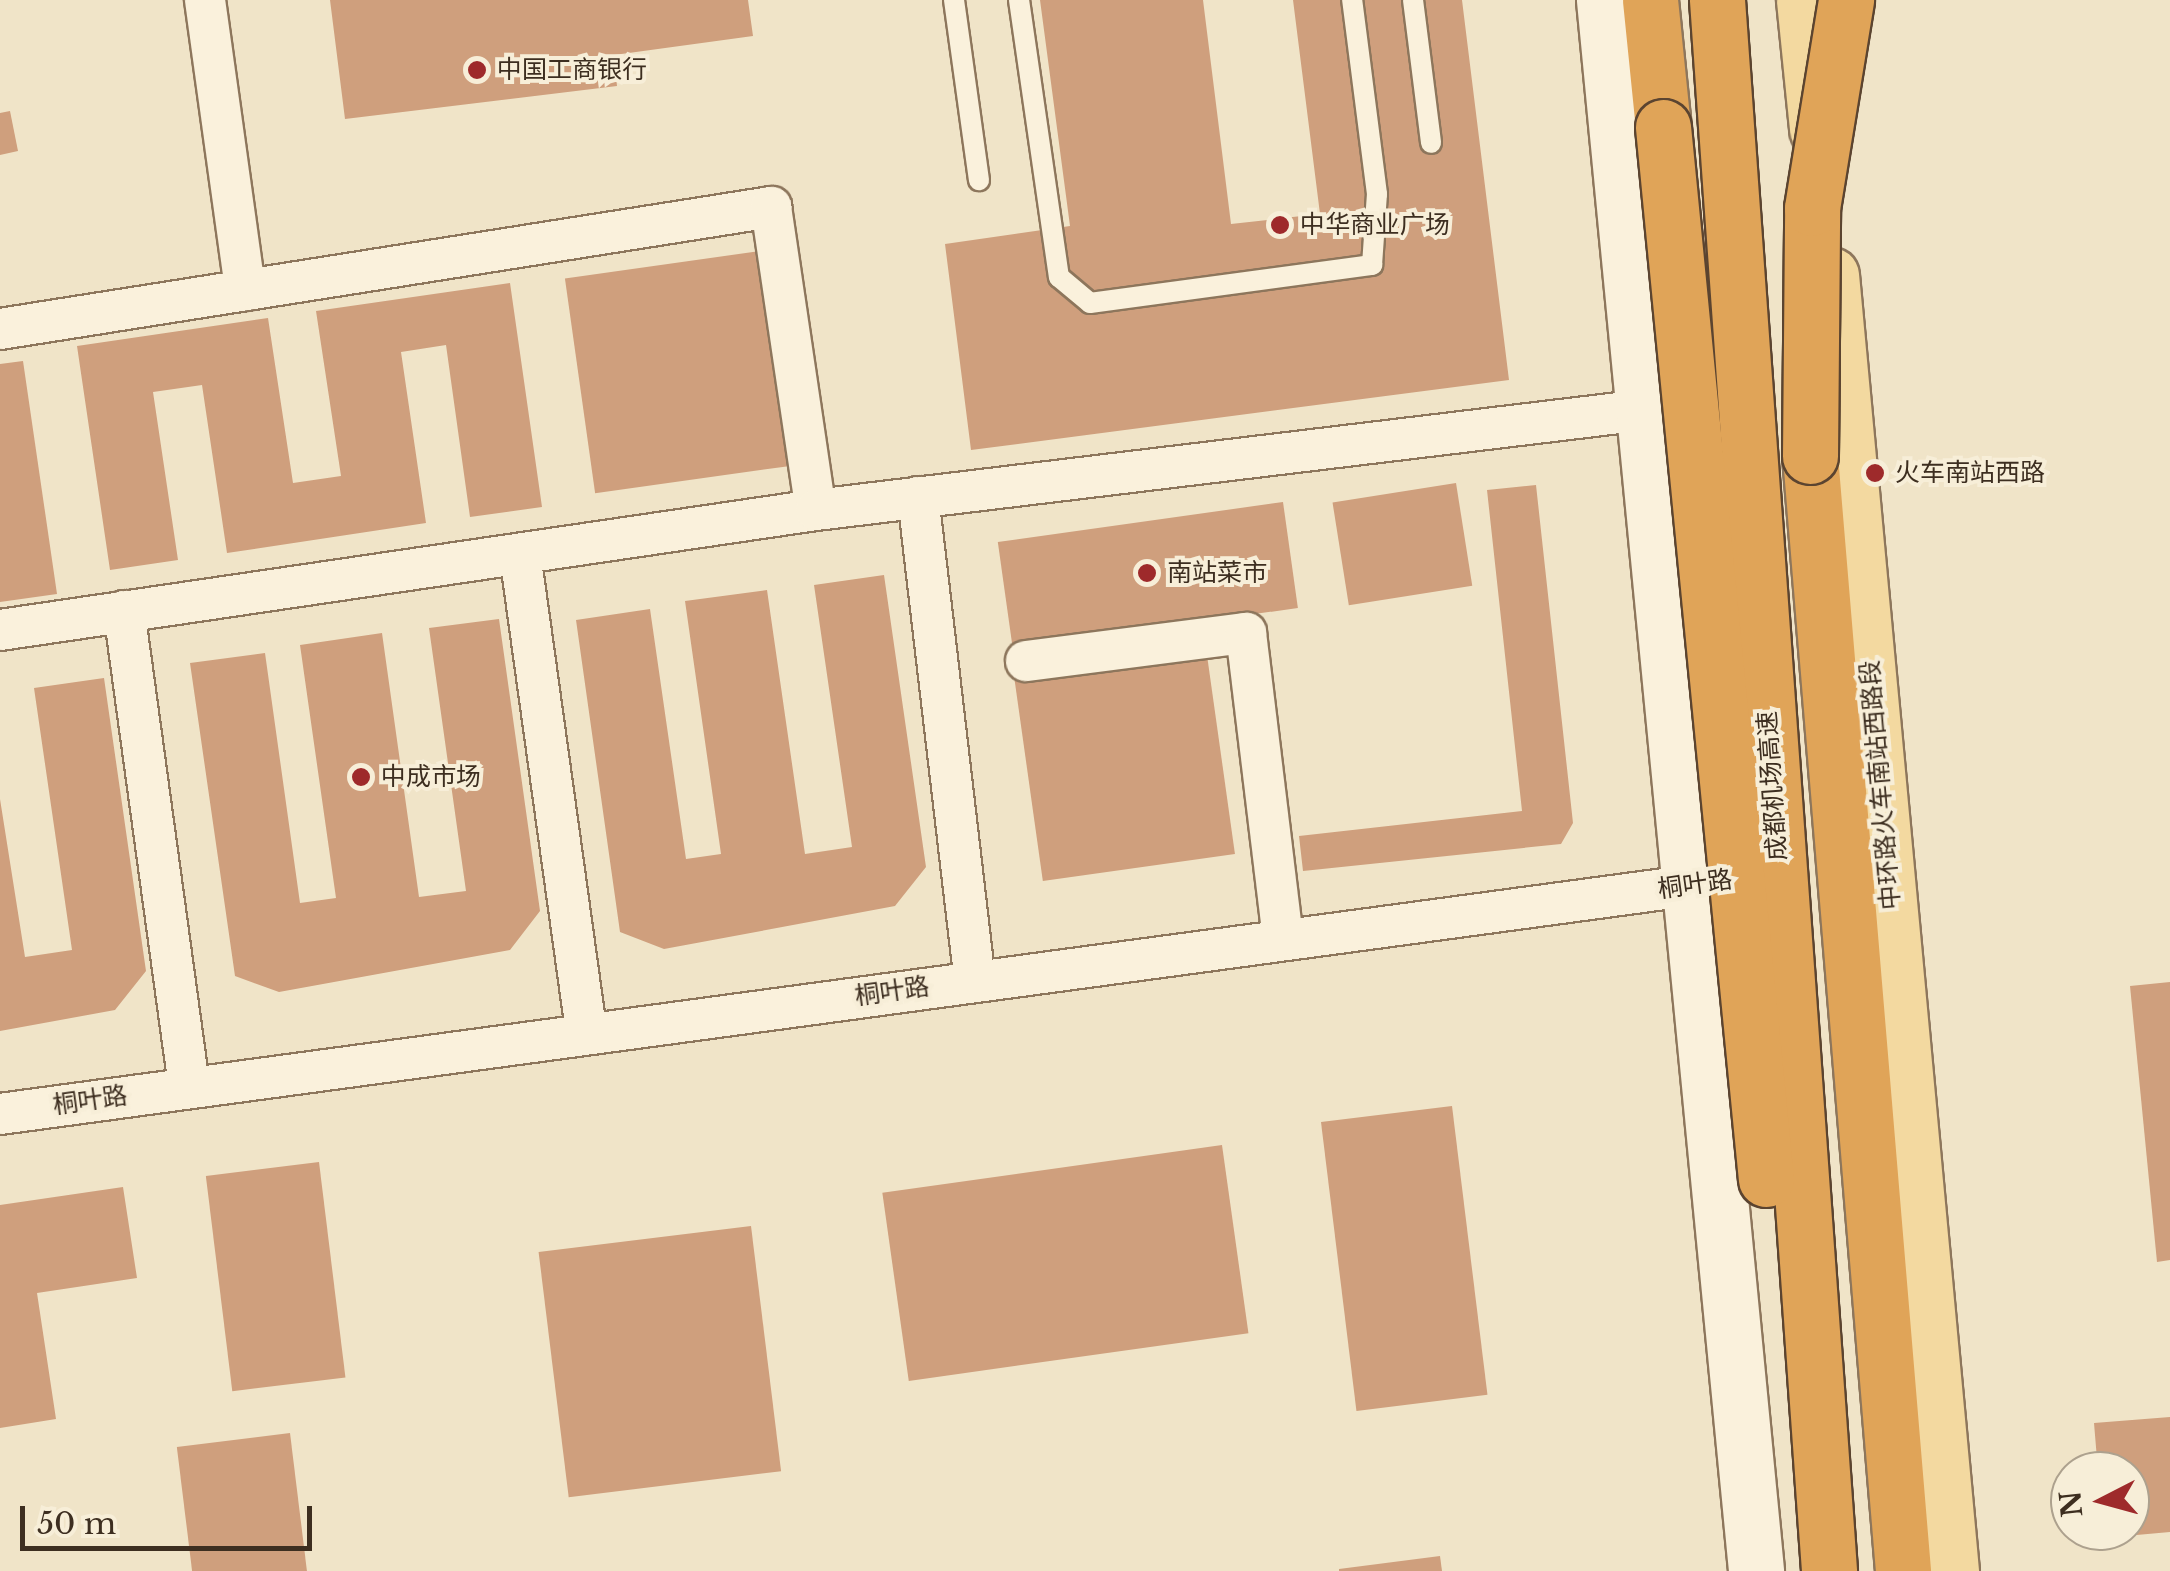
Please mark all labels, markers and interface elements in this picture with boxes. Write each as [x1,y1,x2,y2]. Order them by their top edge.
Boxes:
place label: 中国工商银行 [497,55,647,85]
marker: 中国工商银行 [466,59,488,81]
place label: 中华商业广场 [1300,210,1450,240]
marker: 中华商业广场 [1269,214,1291,236]
place label: 火车南站西路 [1895,458,2045,488]
marker: 火车南站西路 [1864,462,1886,484]
place label: 南站菜市 [1167,558,1267,588]
marker: 南站菜市 [1136,562,1158,584]
street label: 中环路火车南站西路段 [1855,659,1907,911]
street label: 成都机场高速 [1753,710,1793,862]
place label: 中成市场 [381,762,481,792]
marker: 中成市场 [350,766,372,788]
street label: 桐叶路 [1656,865,1734,905]
street label: 桐叶路 [853,972,931,1012]
street label: 桐叶路 [51,1081,129,1121]
north arrow [2050,1451,2150,1551]
scale bar [25,1486,318,1548]
text: N [2053,1489,2090,1519]
text: 50 m [37,1505,116,1542]

